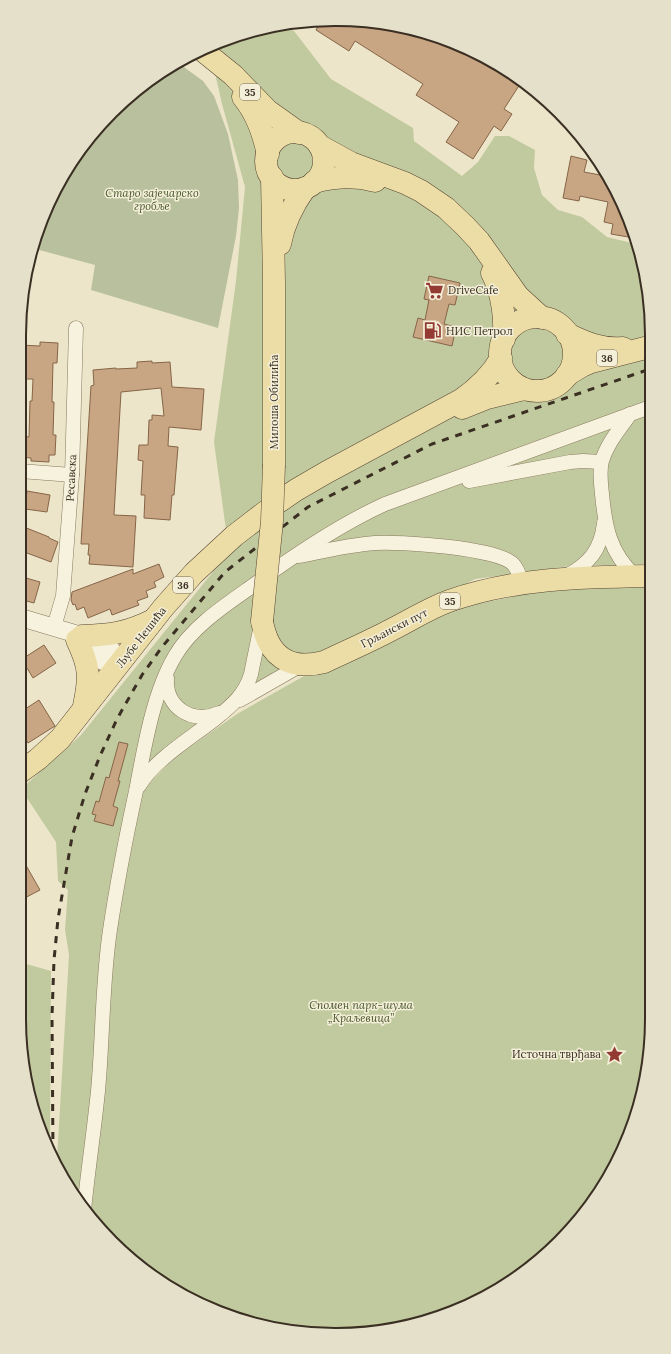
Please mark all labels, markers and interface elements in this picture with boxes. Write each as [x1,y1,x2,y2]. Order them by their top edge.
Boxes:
road number: 35 [240,84,260,100]
park label: Старо зајечарско гробље [105,186,199,213]
supermarket icon: DriveCafe [425,280,445,300]
place label: DriveCafe [448,283,499,297]
fuel station icon: НИС Петрол [423,321,443,341]
place label: НИС Петрол [446,324,513,338]
road number: 36 [597,350,617,366]
street label: Милоша Обилића [267,354,281,449]
street label: Ресавска [63,454,79,502]
road number: 36 [173,577,193,593]
road number: 35 [440,593,460,609]
street label: Љубе Нешића [113,603,169,670]
street label: Грљански пут [358,605,430,651]
park label: Спомен парк-шума „Краљевица” [309,998,414,1025]
place icon: Источна тврђава [604,1044,624,1064]
place label: Источна тврђава [512,1047,601,1061]

